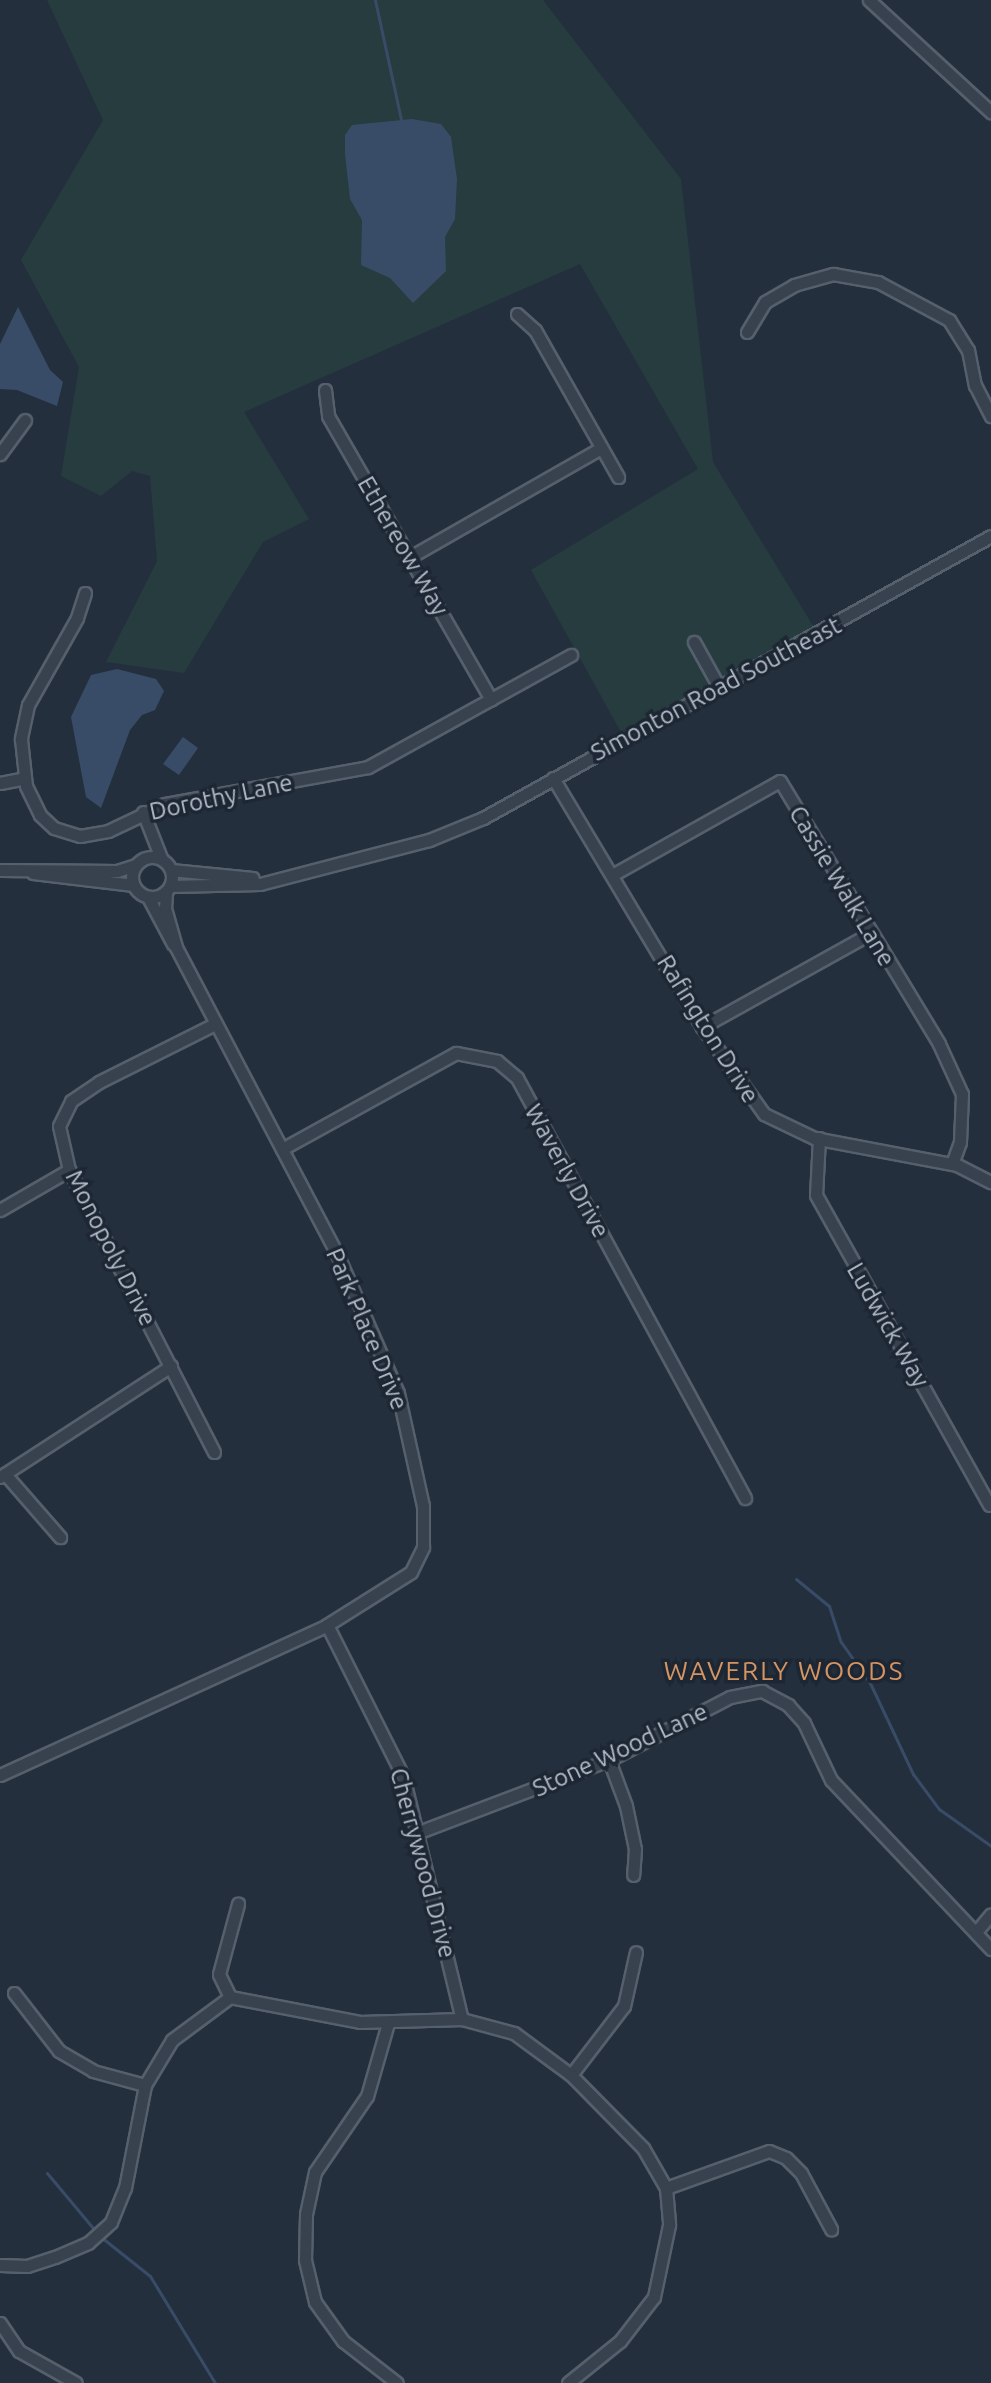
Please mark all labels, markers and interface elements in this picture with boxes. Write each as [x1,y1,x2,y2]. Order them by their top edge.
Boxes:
street label: Ethereow Way [352,471,454,621]
street label: Simonton Road Southeast [586,611,846,767]
street label: Dorothy Lane [147,768,295,826]
street label: Cassie Walk Lane [783,801,901,971]
street label: Rafington Drive [651,950,765,1108]
street label: Waverly Drive [519,1099,615,1243]
street label: Monopoly Drive [59,1165,163,1331]
street label: Park Place Drive [320,1244,414,1414]
street label: Ludwick Way [841,1258,935,1392]
district label: WAVERLY WOODS [664,1655,904,1687]
street label: Stone Wood Lane [528,1697,712,1803]
street label: Cherrywood Drive [384,1765,462,1961]

